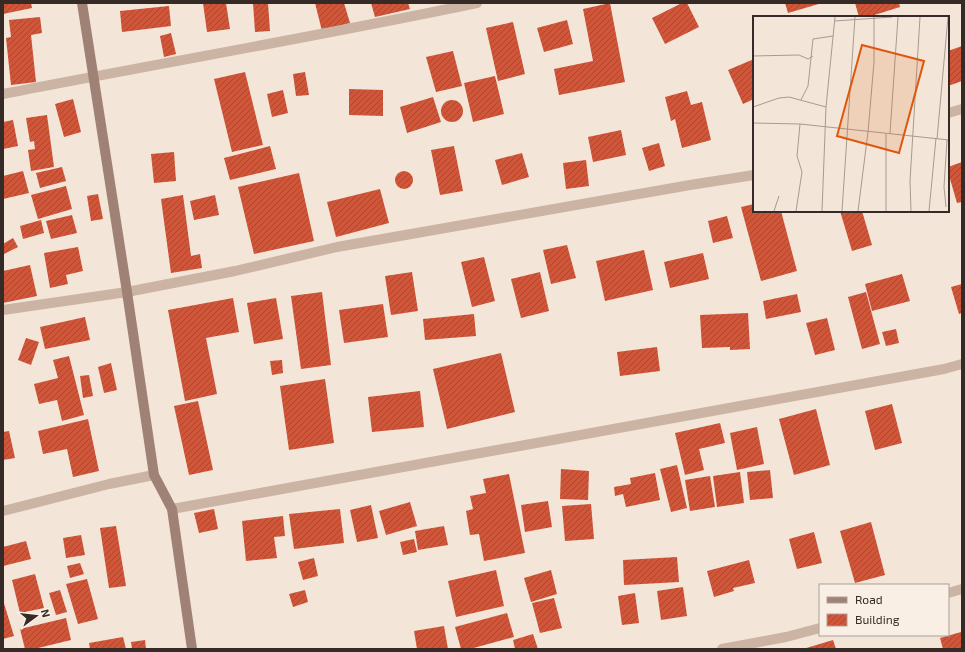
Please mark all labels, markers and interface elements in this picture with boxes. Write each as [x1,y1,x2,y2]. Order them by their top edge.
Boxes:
inset map [753,16,949,212]
legend [819,584,949,636]
text: Road [855,592,883,606]
north arrow [16,596,56,636]
text: N [39,608,53,619]
text: Building [855,612,900,626]

